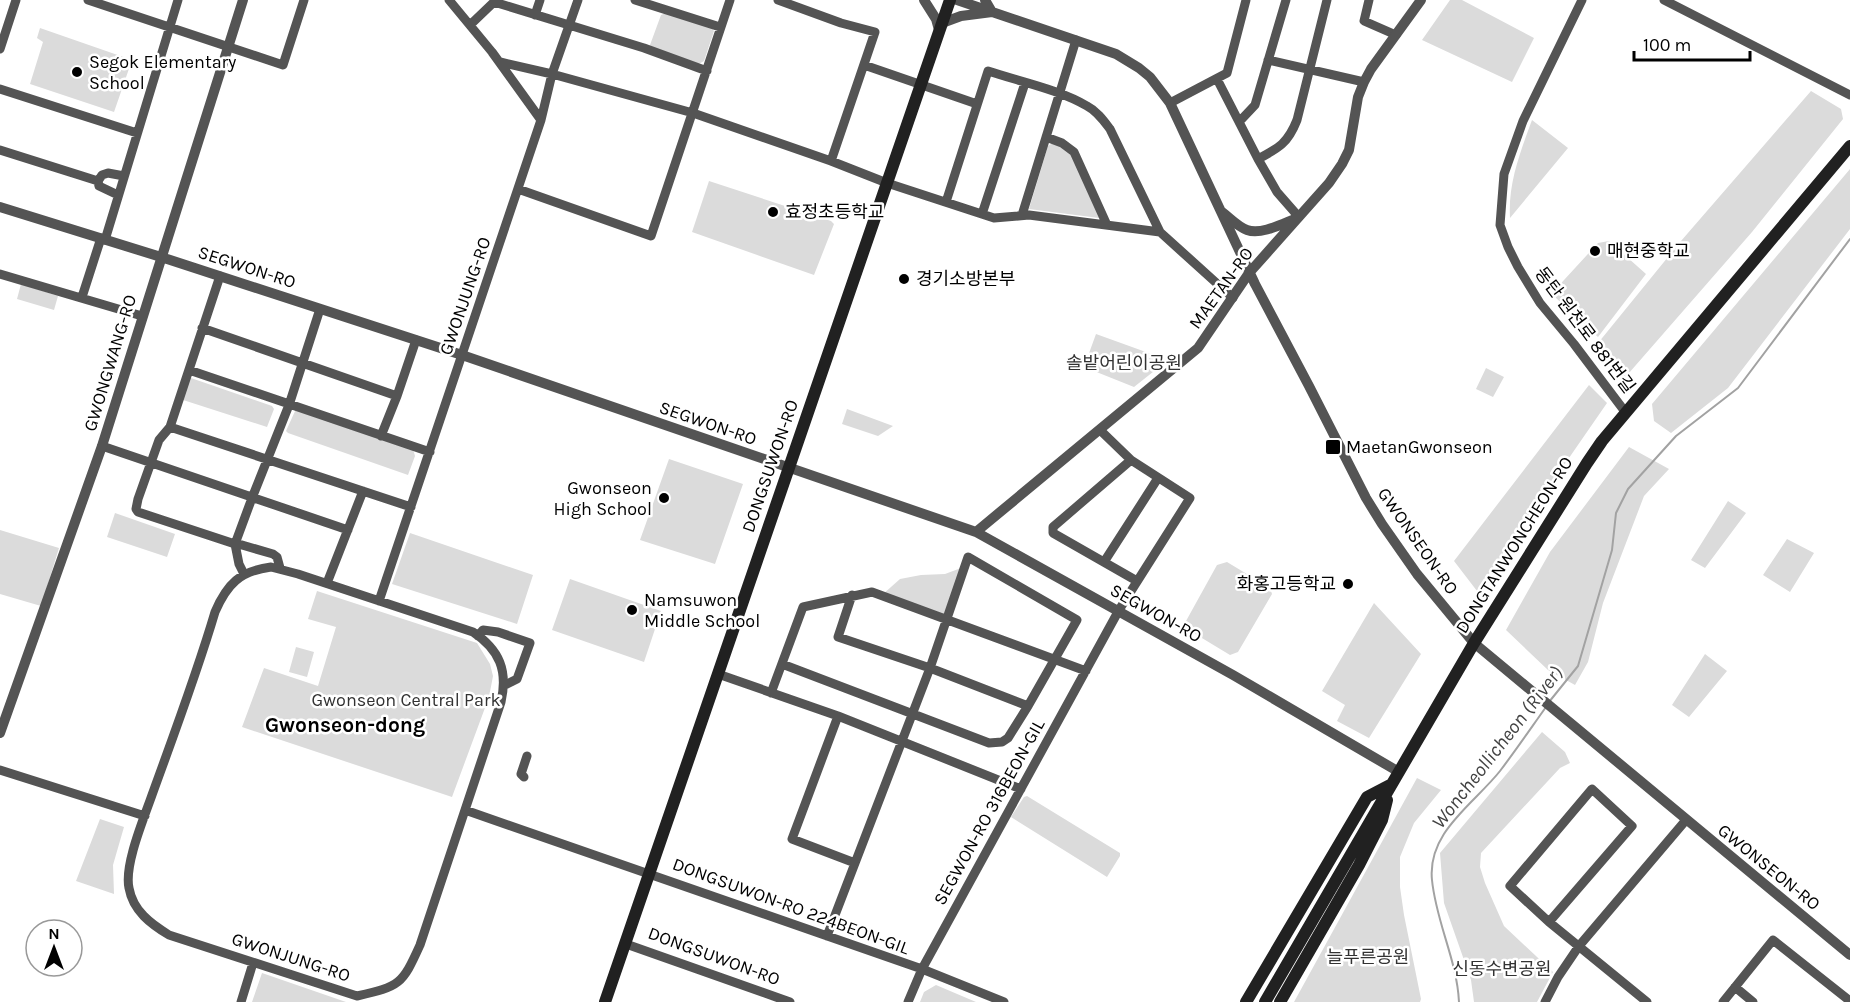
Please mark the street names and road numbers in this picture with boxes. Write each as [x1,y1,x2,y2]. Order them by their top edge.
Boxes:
street label: GWONJUNG-RO [435,234,495,358]
street label: SEGWON-RO [195,241,299,293]
street label: MAETAN-RO [1184,243,1258,333]
street label: 동탄 원천로 881번길 [1530,262,1640,398]
street label: GWONGWANG-RO [79,292,141,434]
street label: SEGWON-RO [656,396,760,450]
street label: DONGSUWON-RO [737,397,803,535]
street label: DONGTANWONCHEON-RO [1451,453,1577,637]
street label: GWONSEON-RO [1373,483,1463,599]
street label: SEGWON-RO [1106,579,1206,647]
street label: SEGWON-RO 316BEON-GIL [929,715,1050,909]
street label: GWONSEON-RO [1713,819,1825,915]
street label: DONGSUWON-RO 224BEON-GIL [670,853,912,959]
street label: DONGSUWON-RO [645,922,783,990]
street label: GWONJUNG-RO [229,927,353,987]

